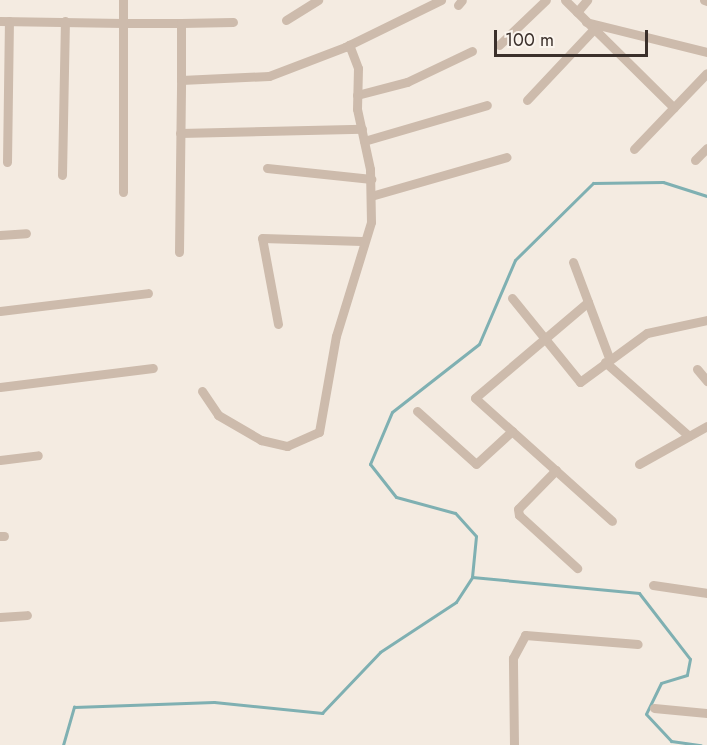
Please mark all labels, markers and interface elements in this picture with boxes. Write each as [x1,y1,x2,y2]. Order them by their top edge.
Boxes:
scale bar [497,18,652,56]
text: 100 m [505,27,554,53]

